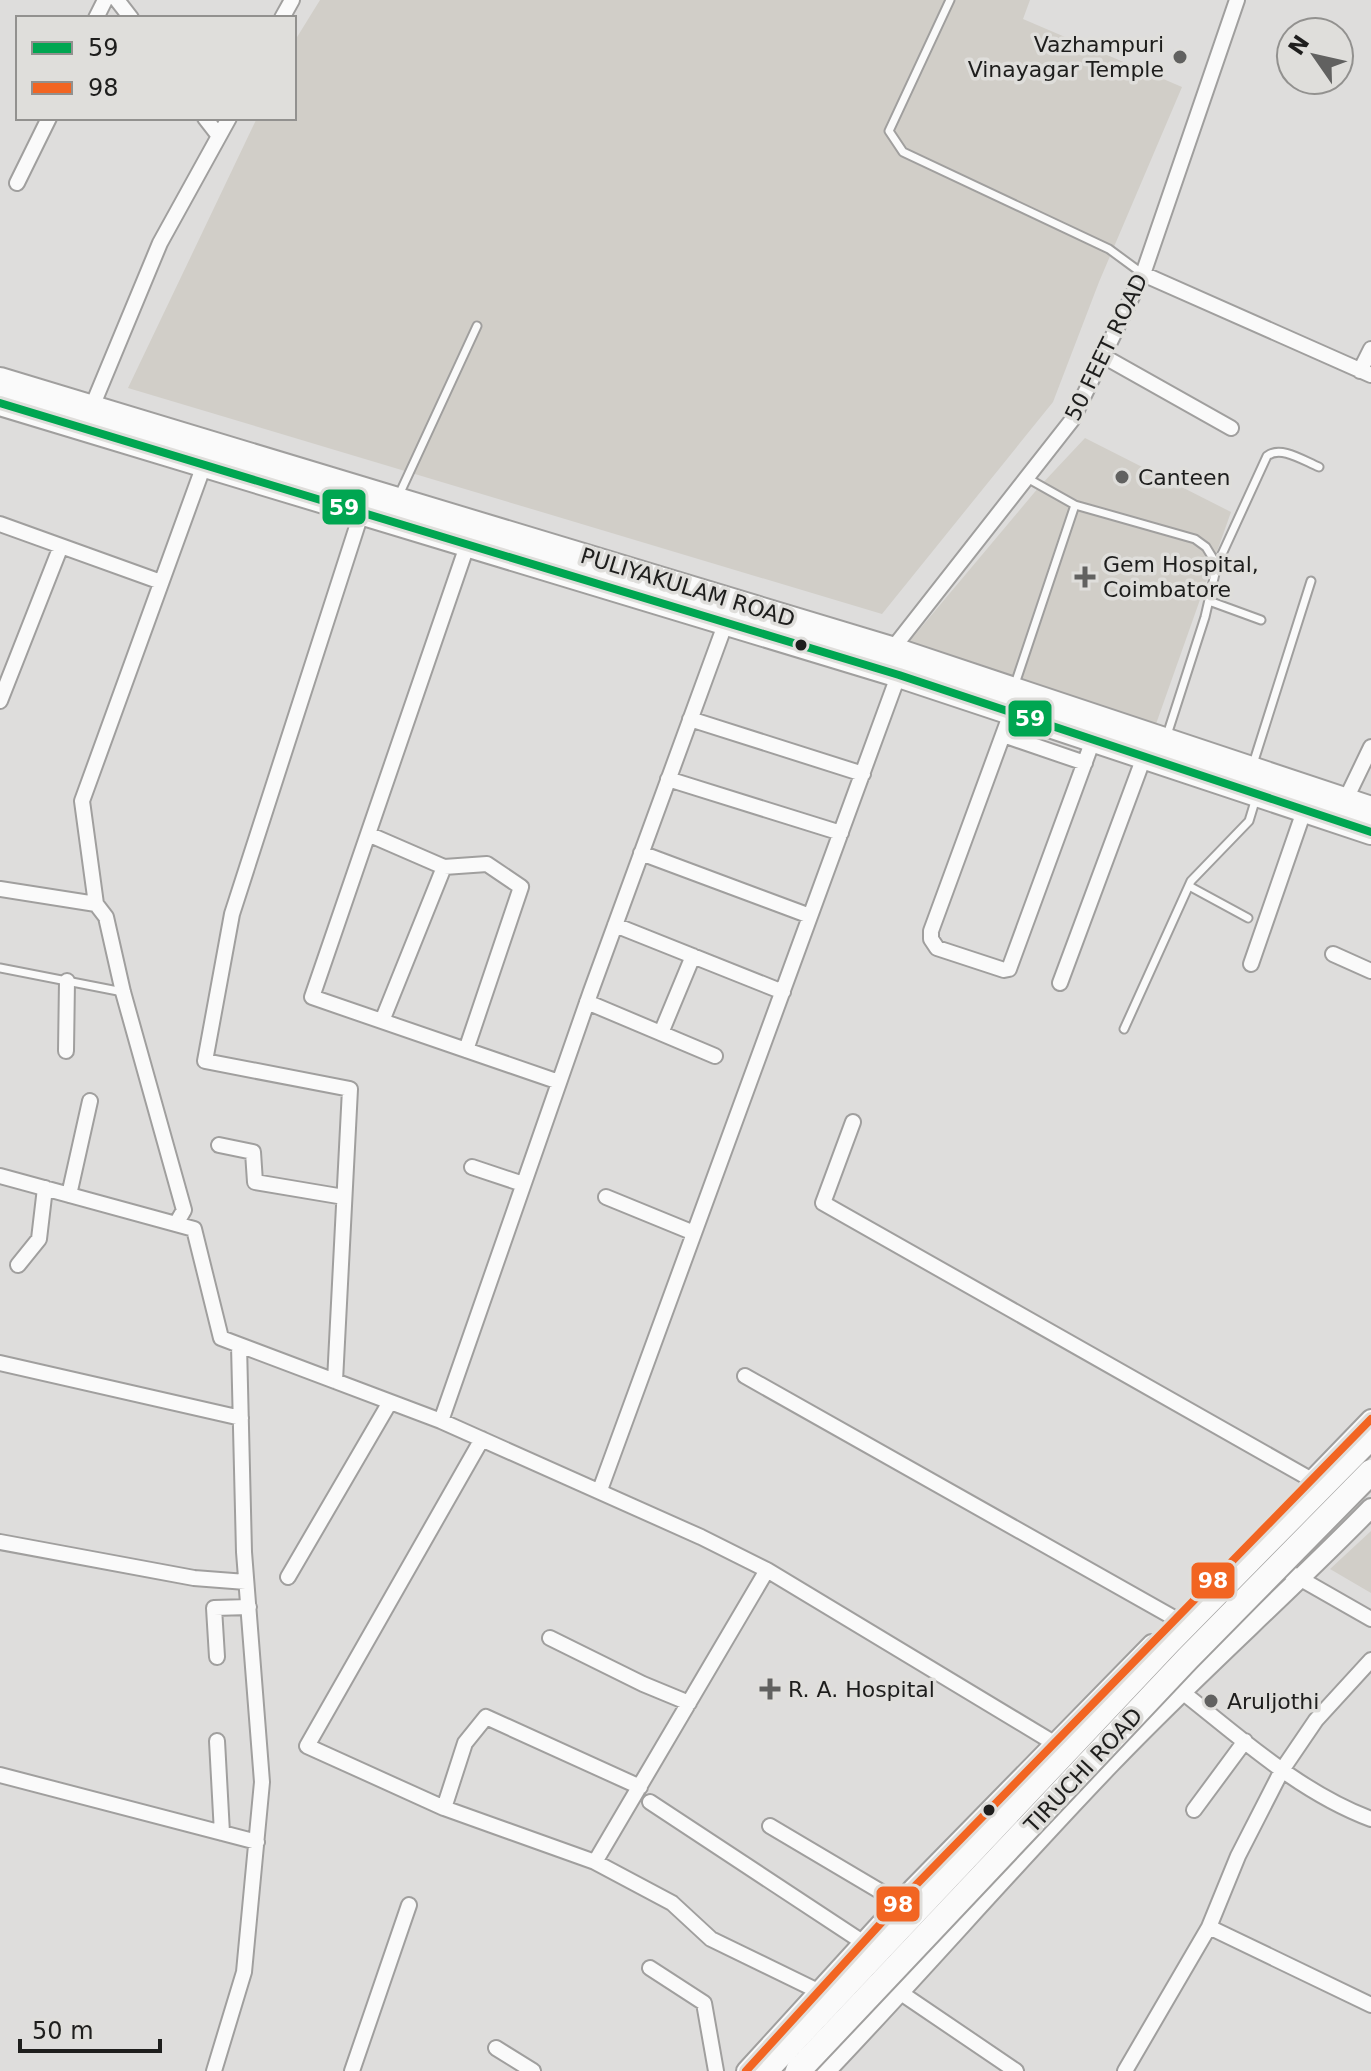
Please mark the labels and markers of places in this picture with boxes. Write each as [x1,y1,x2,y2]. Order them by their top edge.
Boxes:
place label: Vazhampuri Vinayagar Temple [968,32,1164,82]
marker: Vazhampuri Vinayagar Temple [1171,48,1189,66]
place label: Canteen [1138,465,1230,490]
marker: Canteen [1113,468,1131,486]
place label: Gem Hospital, Coimbatore [1103,552,1259,602]
marker: Gem Hospital, Coimbatore [1074,566,1096,588]
unlabelled marker [793,637,809,653]
place label: R. A. Hospital [788,1677,935,1702]
marker: R. A. Hospital [759,1678,781,1700]
place label: Aruljothi [1227,1689,1319,1714]
marker: Aruljothi [1202,1692,1220,1710]
unlabelled marker [981,1802,997,1818]

